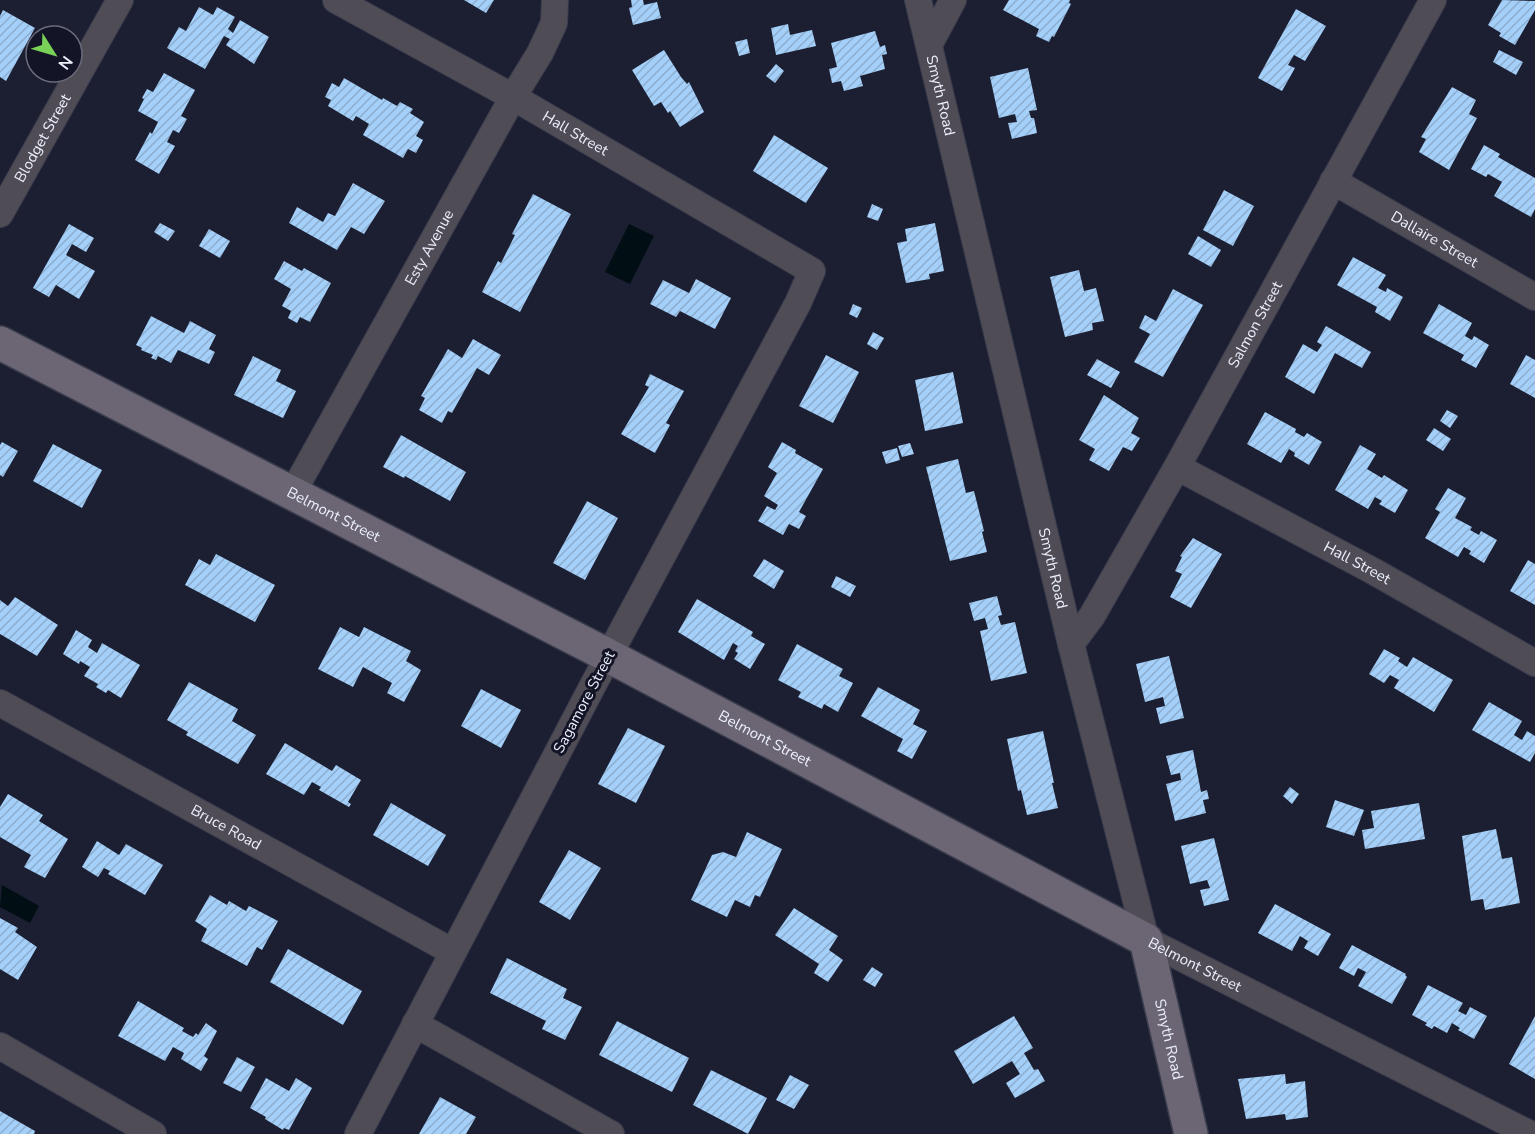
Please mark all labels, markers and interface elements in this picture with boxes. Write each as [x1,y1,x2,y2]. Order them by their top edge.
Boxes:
north arrow [24,24,84,84]
text: N [53,51,78,74]
street label: Smyth Road [921,53,960,138]
street label: Blodget Street [10,90,76,186]
street label: Hall Street [539,106,613,161]
street label: Esty Avenue [400,206,458,289]
street label: Dallaire Street [1387,206,1482,273]
street label: Salmon Street [1223,277,1287,372]
street label: Belmont Street [283,482,384,547]
street label: Smyth Road [1034,526,1072,611]
street label: Hall Street [1320,537,1395,589]
street label: Sagamore Street [549,647,620,757]
street label: Belmont Street [715,706,815,772]
street label: Bruce Road [187,800,265,855]
street label: Belmont Street [1145,933,1246,997]
street label: Smyth Road [1150,997,1188,1082]

